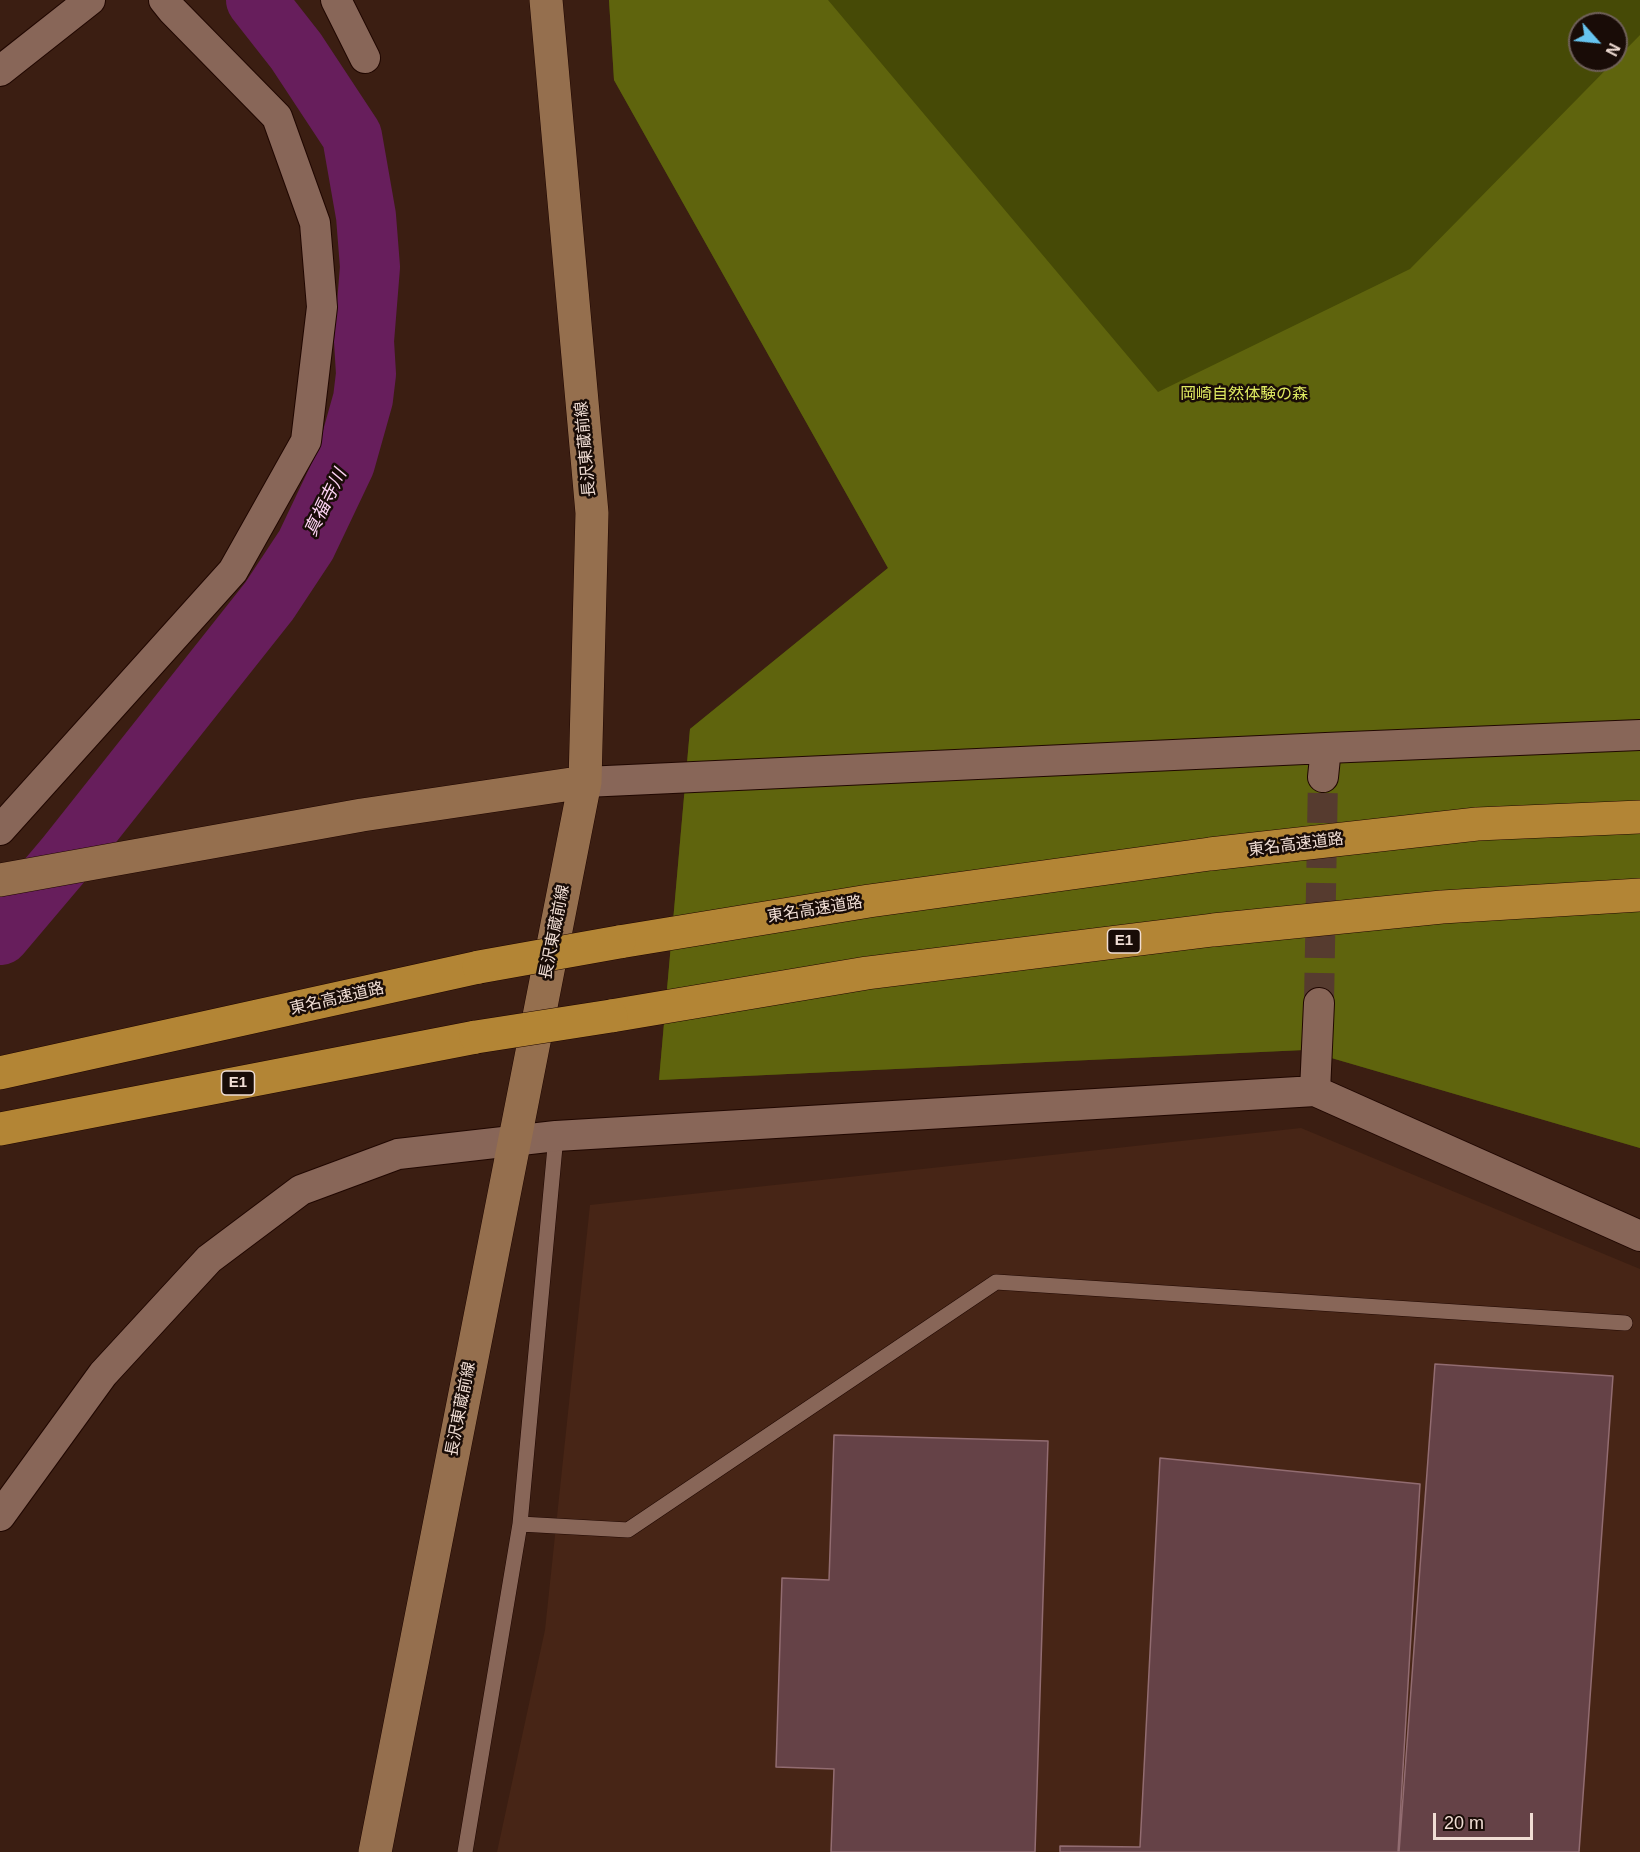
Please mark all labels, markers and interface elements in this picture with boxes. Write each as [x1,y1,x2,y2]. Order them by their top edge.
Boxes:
north arrow [1568,12,1628,72]
text: N [1603,40,1623,59]
park label: 岡崎自然体験の森 [1180,385,1308,405]
street label: 長沢東蔵前線 [572,400,600,498]
water label: 真福寺川 [301,466,351,540]
street label: 東名高速道路 [1247,830,1345,860]
street label: 長沢東蔵前線 [536,883,574,981]
street label: 東名高速道路 [766,893,864,927]
road number: E1 [1108,929,1140,953]
street label: 東名高速道路 [288,979,386,1019]
road number: E1 [222,1071,254,1095]
street label: 長沢東蔵前線 [442,1360,480,1458]
scale bar [1436,1801,1536,1839]
text: 20 m [1444,1813,1484,1833]

